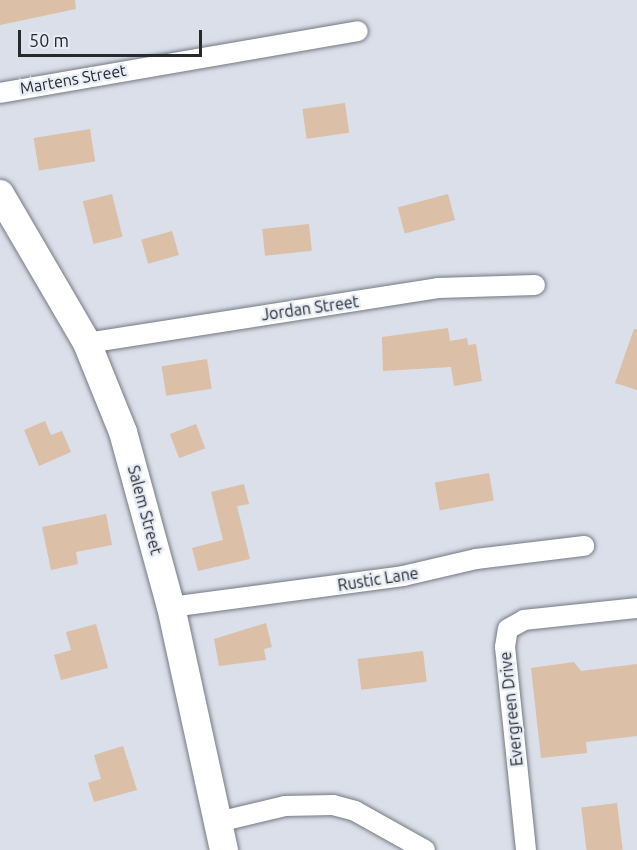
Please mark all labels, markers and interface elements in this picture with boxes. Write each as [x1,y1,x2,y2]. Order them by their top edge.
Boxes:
scale bar [21,18,206,56]
text: 50 m [29,30,69,50]
street label: Martens Street [18,60,128,98]
street label: Jordan Street [260,292,360,324]
street label: Salem Street [124,463,166,557]
street label: Rustic Lane [336,563,420,595]
street label: Evergreen Drive [495,651,527,767]

